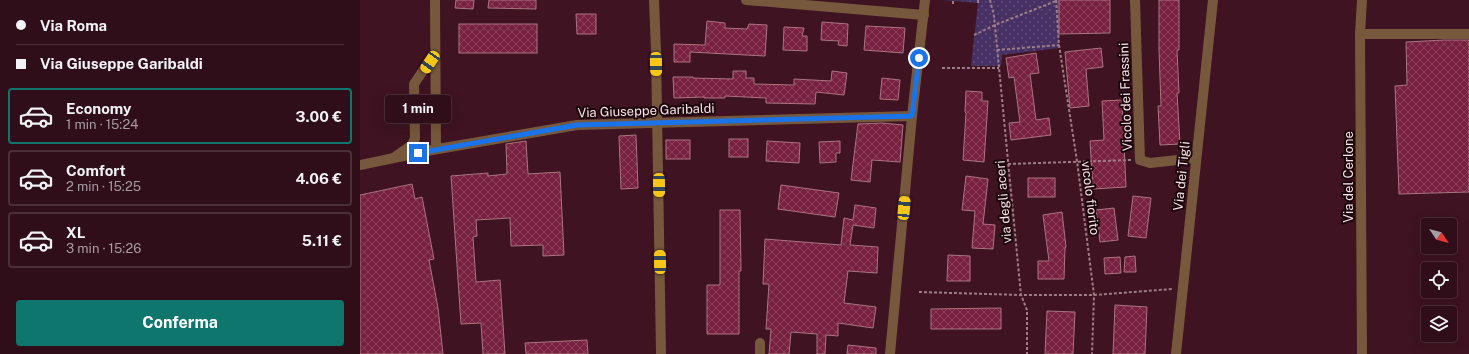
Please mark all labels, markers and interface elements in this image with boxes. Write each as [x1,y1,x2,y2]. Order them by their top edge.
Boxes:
text: Via Roma [40,17,107,34]
street label: Vicolo dei Frassini [1116,42,1135,151]
car [418,49,442,75]
route start [910,49,928,67]
car [650,52,662,76]
text: Via Giuseppe Garibaldi [40,55,203,72]
callout: 1 min [385,95,451,123]
icon: car [18,98,54,134]
text: Economy [66,100,131,117]
text: 1 min [402,101,434,116]
street label: Via Giuseppe Garibaldi [577,101,715,120]
text: 3.00 € [296,108,342,125]
text: 1 min · 15:24 [66,117,138,132]
street label: Via del Cerlone [1341,131,1356,223]
street label: Via dei Tigli [1170,141,1193,212]
route end [409,144,427,162]
icon: car [18,160,54,196]
street label: via degli aceri [992,160,1015,244]
street label: vicolo fiorito [1079,160,1102,236]
text: Comfort [66,162,126,179]
text: 4.06 € [295,170,342,187]
car [653,173,665,197]
text: 2 min · 15:25 [66,179,141,194]
car [897,196,911,220]
north arrow [1421,218,1457,254]
map controls [1421,218,1457,342]
icon: car [18,222,54,258]
text: XL [66,224,85,241]
text: 5.11 € [302,232,342,249]
text: 3 min · 15:26 [66,241,141,256]
car [654,250,666,274]
button: locate [1421,262,1457,298]
button: Conferma [16,300,344,346]
button: layers [1421,306,1457,342]

